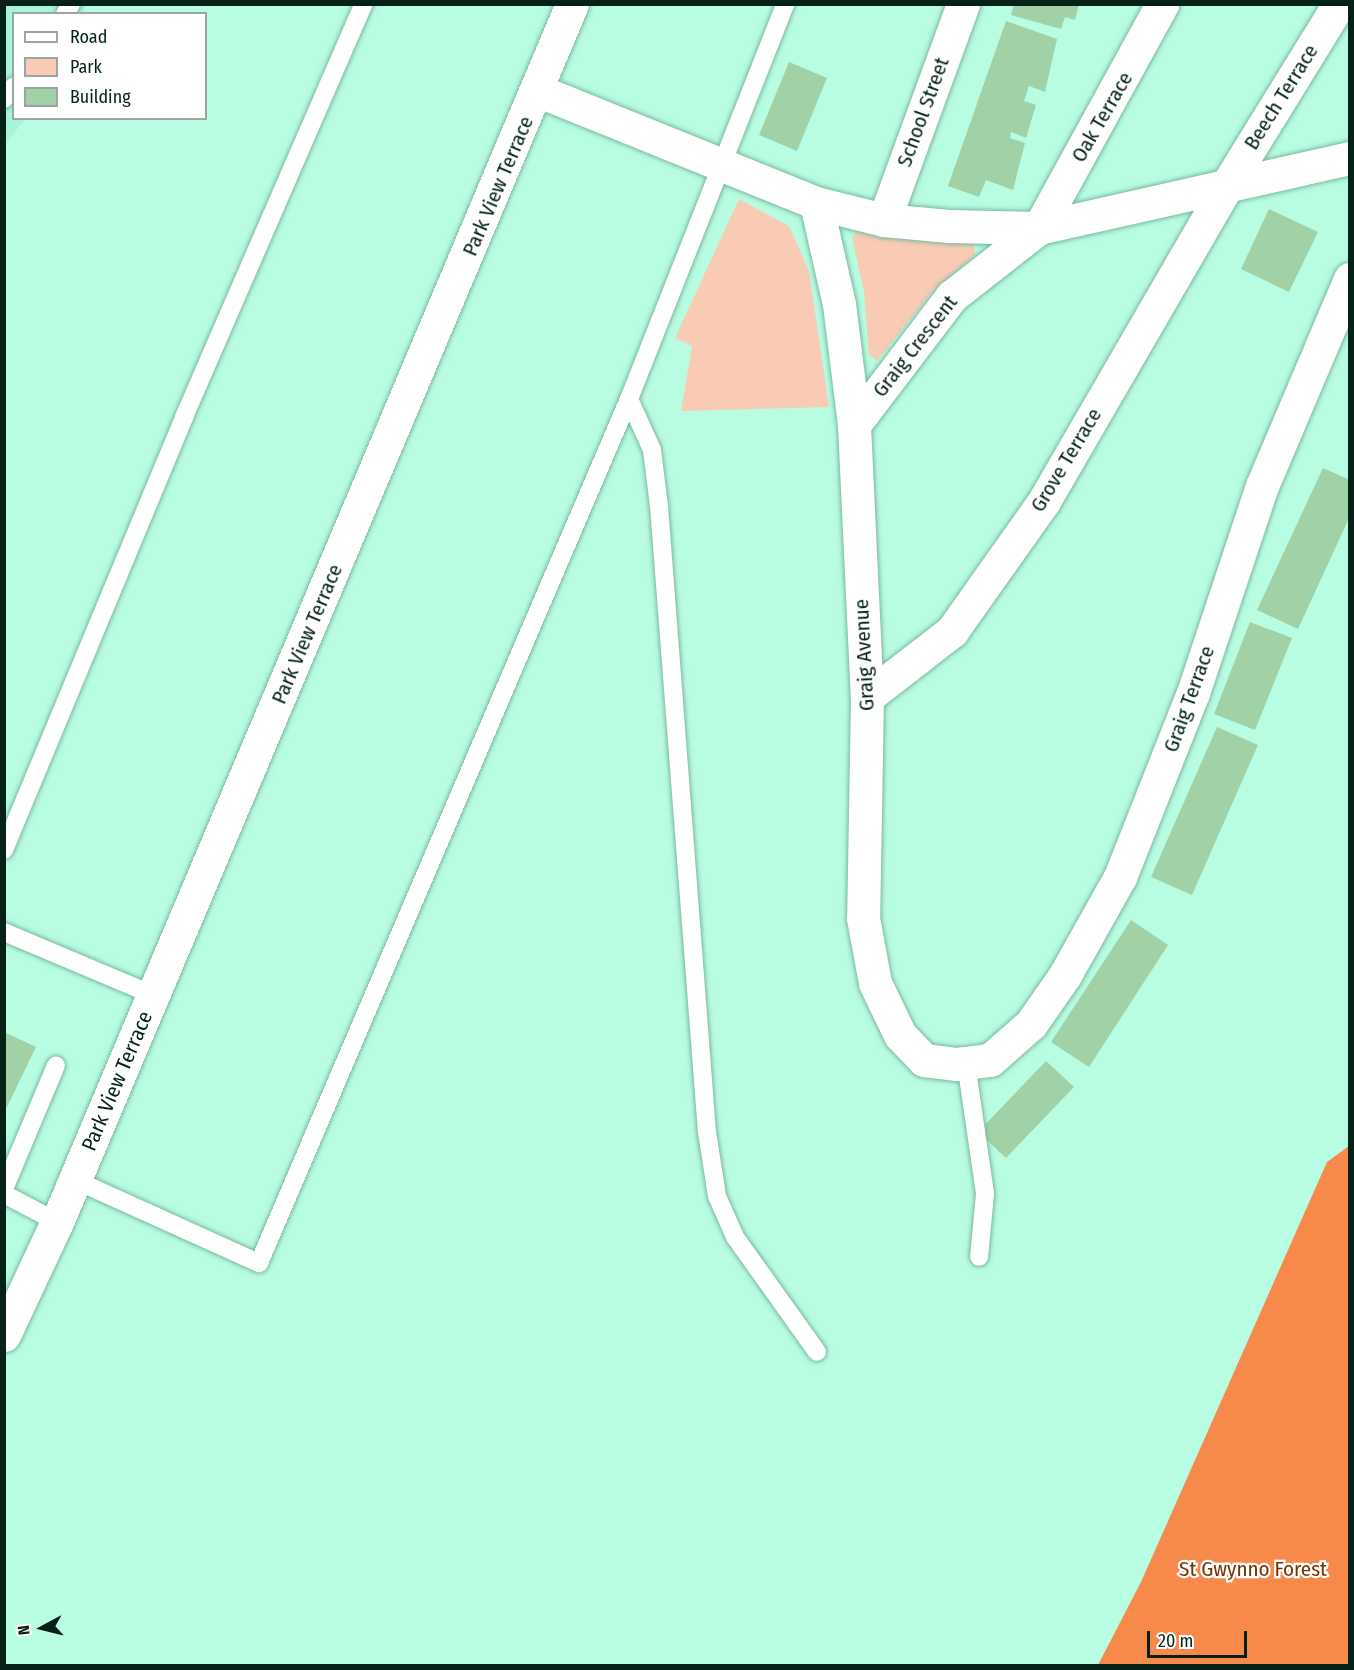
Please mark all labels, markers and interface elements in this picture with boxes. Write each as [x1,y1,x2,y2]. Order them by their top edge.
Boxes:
legend [12,12,207,120]
text: Road [70,26,107,48]
street label: Beech Terrace [1239,40,1323,154]
street label: School Street [892,54,954,170]
text: Park [70,56,102,78]
street label: Oak Terrace [1066,67,1138,167]
text: Building [70,86,131,108]
street label: Park View Terrace [457,112,539,260]
street label: Graig Crescent [867,290,963,402]
street label: Grove Terrace [1025,404,1107,516]
street label: Park View Terrace [266,560,348,708]
street label: Graig Avenue [848,598,880,712]
street label: Graig Terrace [1158,642,1220,756]
street label: Park View Terrace [76,1007,158,1155]
park label: St Gwynno Forest [1179,1556,1327,1582]
north arrow [12,1598,72,1658]
scale bar [1150,1619,1250,1657]
text: N [14,1624,34,1636]
text: 20 m [1158,1630,1193,1652]

